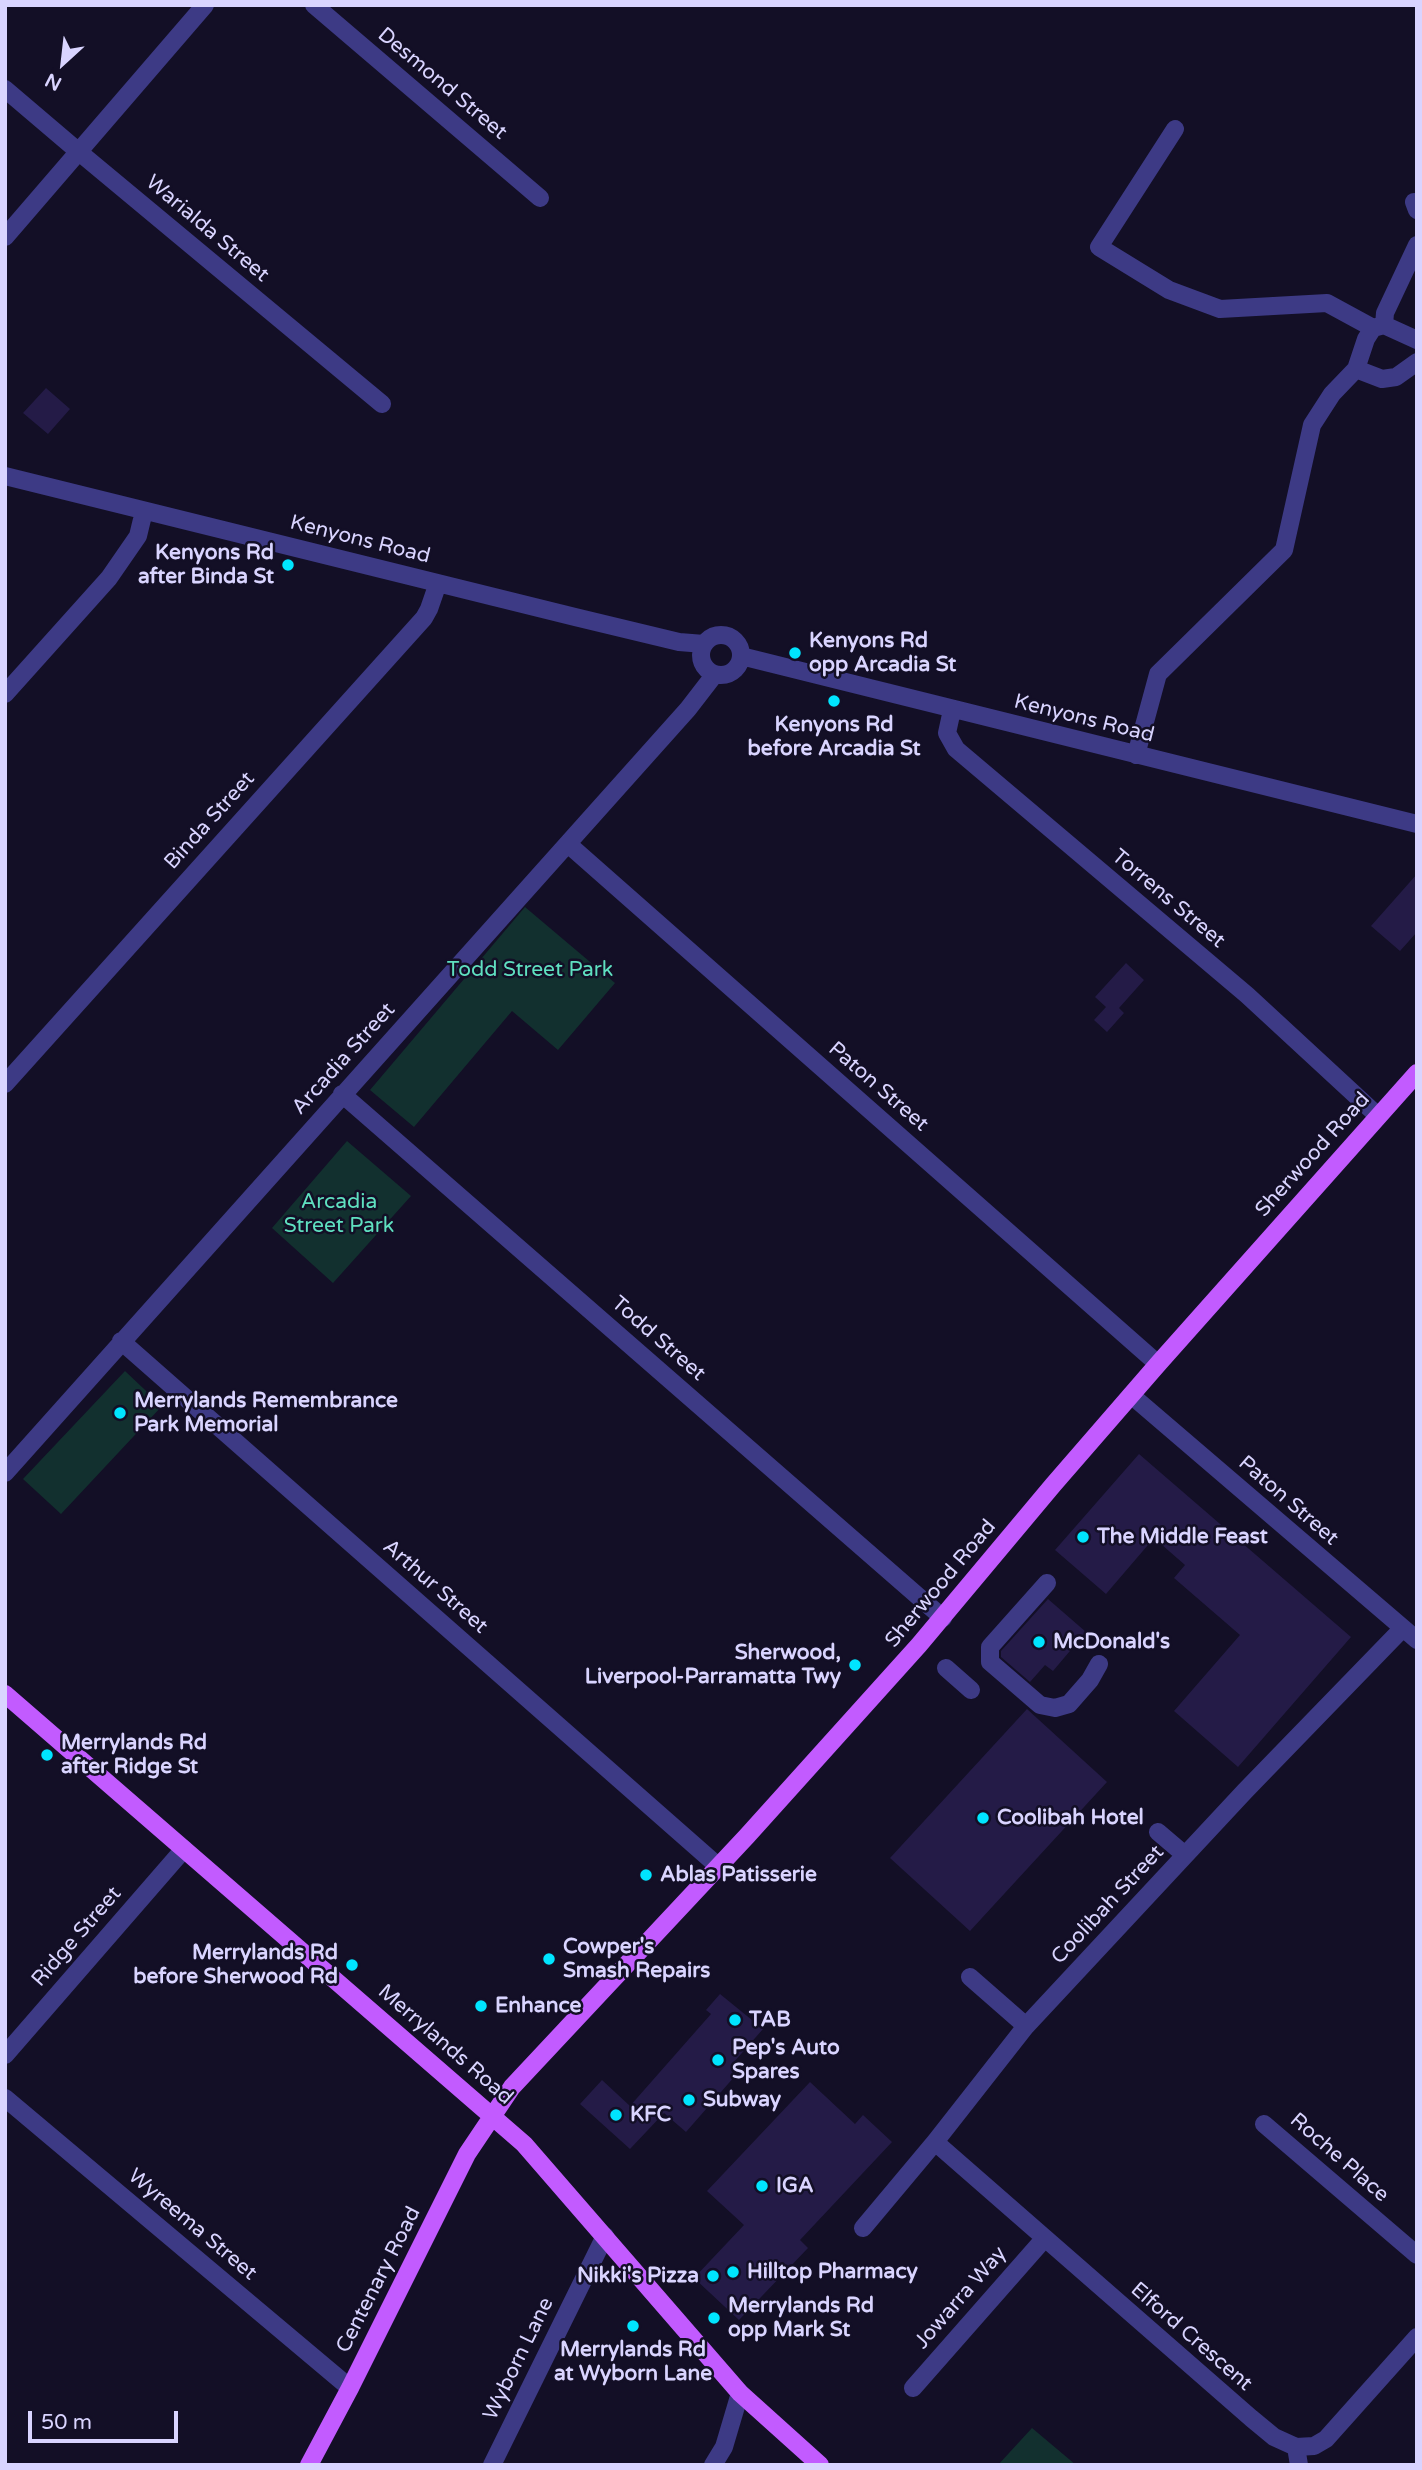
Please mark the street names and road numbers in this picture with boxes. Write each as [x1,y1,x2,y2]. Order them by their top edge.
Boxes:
street label: Desmond Street [372,23,512,145]
street label: Warialda Street [140,170,274,288]
street label: Kenyons Road [287,510,433,570]
street label: Kenyons Road [1011,689,1157,749]
street label: Binda Street [160,767,260,875]
street label: Torrens Street [1106,844,1230,954]
street label: Arcadia Street [287,998,401,1120]
street label: Paton Street [823,1037,933,1137]
street label: Sherwood Road [1250,1087,1376,1223]
street label: Todd Street [606,1291,710,1387]
street label: Paton Street [1233,1451,1343,1551]
street label: Sherwood Road [880,1515,1002,1653]
street label: Arthur Street [377,1535,493,1639]
street label: Coolibah Street [1046,1840,1170,1970]
street label: Ridge Street [27,1882,127,1992]
street label: Merrylands Road [372,1980,518,2110]
street label: Roche Place [1284,2108,1394,2208]
street label: Wyreema Street [122,2164,262,2286]
street label: Centenary Road [331,2203,427,2357]
street label: Jowarra Way [910,2242,1012,2354]
street label: Elford Crescent [1125,2277,1257,2397]
street label: Wyborn Lane [478,2294,560,2424]

